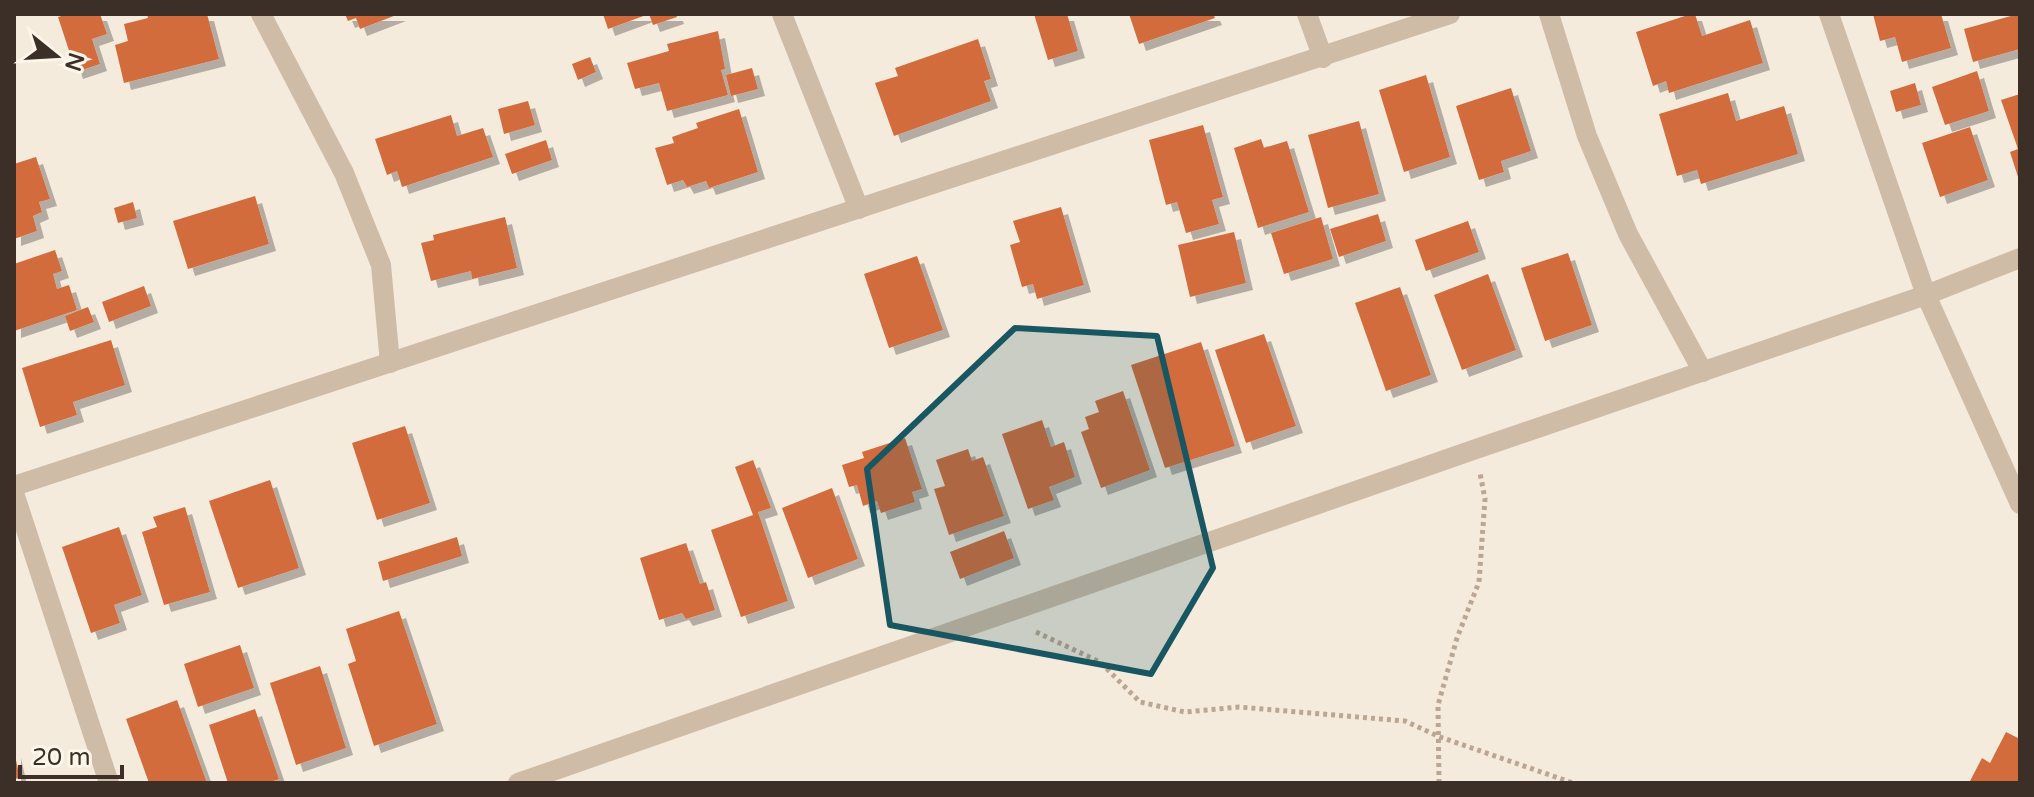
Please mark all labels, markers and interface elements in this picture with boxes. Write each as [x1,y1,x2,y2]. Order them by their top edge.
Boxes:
north arrow [16,16,96,96]
text: N [59,49,89,74]
scale bar [20,729,122,779]
text: 20 m [32,743,90,772]

